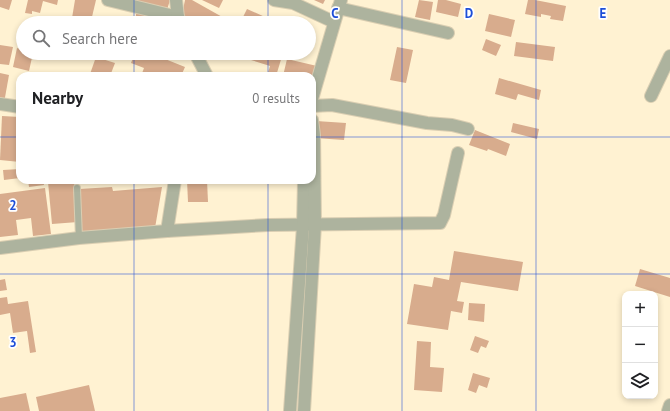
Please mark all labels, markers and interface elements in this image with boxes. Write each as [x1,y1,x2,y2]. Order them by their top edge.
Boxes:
text: C [331,5,339,22]
text: D [465,5,473,22]
text: E [600,5,607,22]
search box [16,16,316,60]
icon: search [30,27,52,49]
text: Search here [62,29,138,48]
text: Nearby [32,87,83,109]
text: 0 results [252,90,300,107]
text: 2 [9,197,17,214]
map controls [622,291,658,399]
button: + [622,291,658,327]
button: − [622,327,658,363]
text: 3 [9,334,17,351]
button: layers [622,363,658,399]

